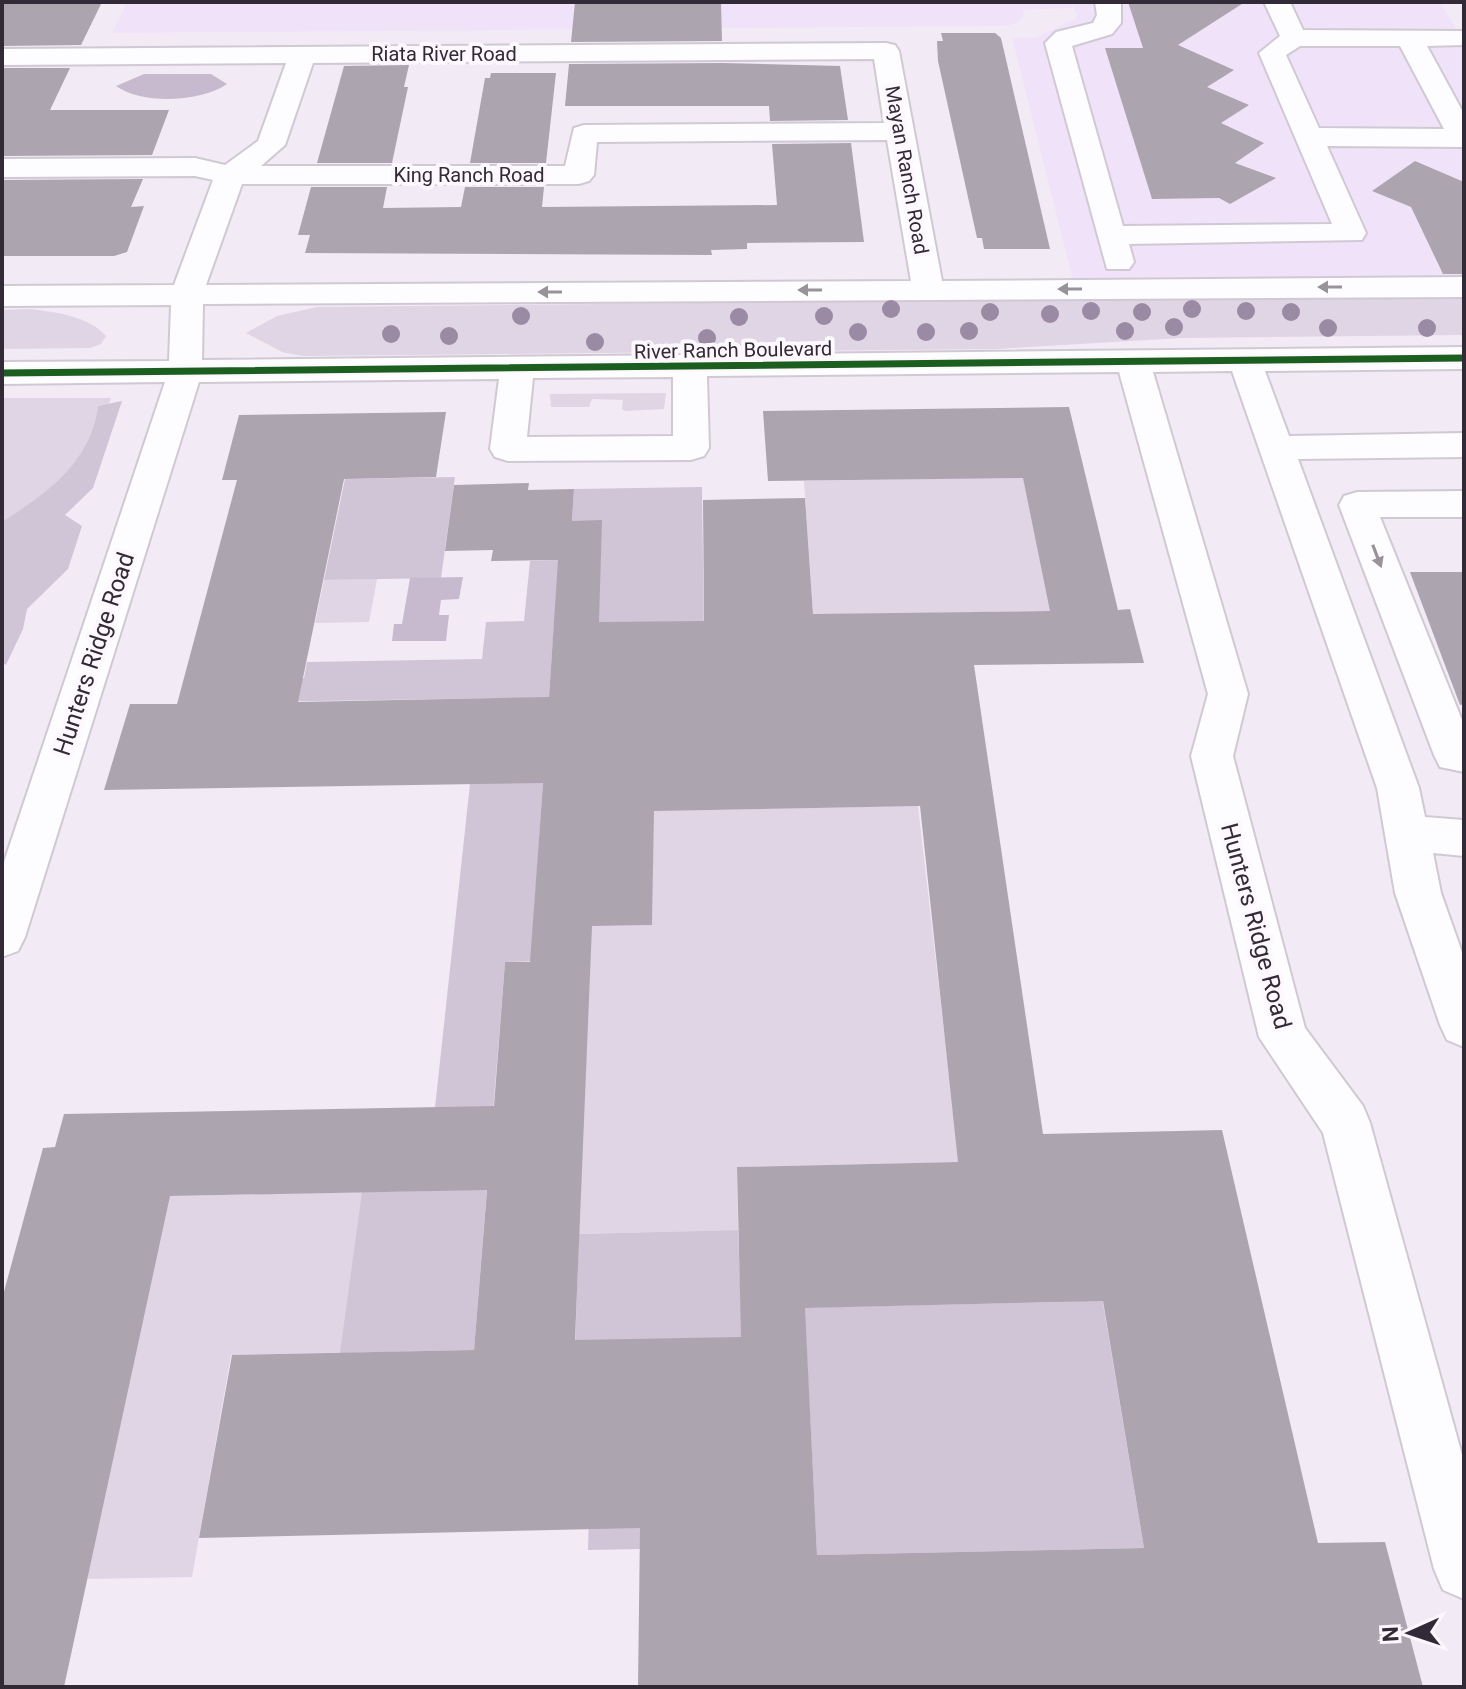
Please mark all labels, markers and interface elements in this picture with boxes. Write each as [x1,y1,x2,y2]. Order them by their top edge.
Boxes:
street label: Riata River Road [371,42,517,66]
street label: Mayan Ranch Road [880,84,934,256]
street label: King Ranch Road [393,163,545,187]
one-way arrow [1317,281,1342,293]
one-way arrow [1057,283,1082,295]
one-way arrow [797,284,822,296]
one-way arrow [537,286,562,298]
street label: River Ranch Boulevard [634,336,832,364]
one-way arrow [1371,544,1384,568]
street label: Hunters Ridge Road [48,549,140,759]
street label: Hunters Ridge Road [1215,820,1297,1032]
north arrow [1370,1593,1450,1673]
text: N [1378,1626,1403,1642]

